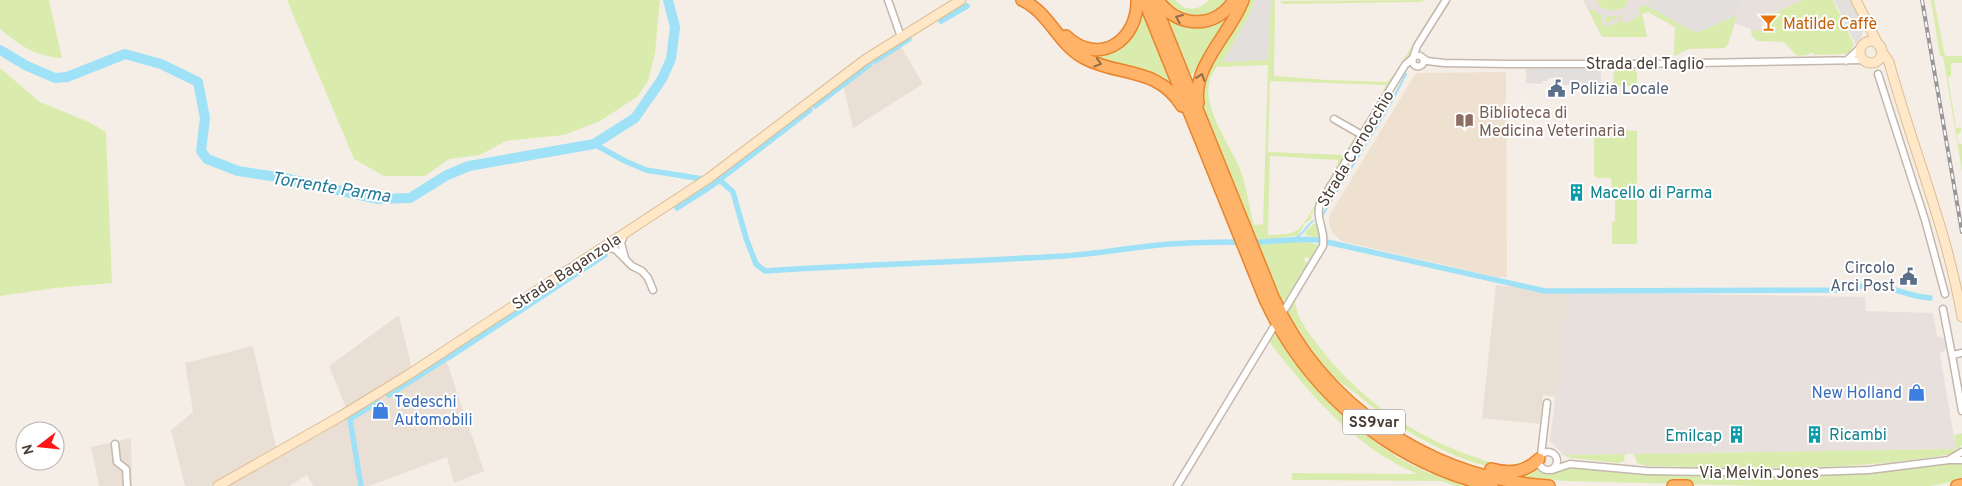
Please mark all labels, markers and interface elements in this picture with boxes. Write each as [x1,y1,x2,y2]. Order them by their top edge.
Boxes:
bar icon: Matilde Caffè [1759,13,1779,33]
one-way arrow [1175,14,1184,24]
place label: Matilde Caffè [1783,15,1877,35]
street label: Strada del Taglio [1586,55,1704,75]
one-way arrow [1094,58,1102,68]
one-way arrow [1195,73,1205,81]
public building icon: Polizia Locale [1546,78,1566,98]
place label: Polizia Locale [1570,80,1669,100]
street label: Strada Cornocchio [1314,87,1399,211]
place label: Biblioteca di Medicina Veterinaria [1479,104,1625,142]
library icon: Biblioteca di Medicina Veterinaria [1455,111,1475,131]
water label: Torrente Parma [270,168,393,209]
building icon: Macello di Parma [1566,182,1586,202]
place label: Macello di Parma [1590,184,1712,204]
street label: Strada Baganzola [509,230,625,315]
place label: Circolo Arci Post [1830,259,1895,297]
public building icon: Circolo Arci Post [1899,266,1919,286]
shop icon: New Holland [1906,382,1926,402]
place label: New Holland [1812,384,1902,404]
place label: Tedeschi Automobili [394,393,473,431]
shop icon: Tedeschi Automobili [370,400,390,420]
road number: SS9var [1343,410,1405,434]
north arrow [15,421,65,471]
building icon: Ricambi [1805,424,1825,444]
building icon: Emilcap [1726,425,1746,445]
place label: Ricambi [1829,426,1887,446]
place label: Emilcap [1665,427,1722,447]
text: N [19,442,39,456]
street label: Via Melvin Jones [1699,464,1819,484]

